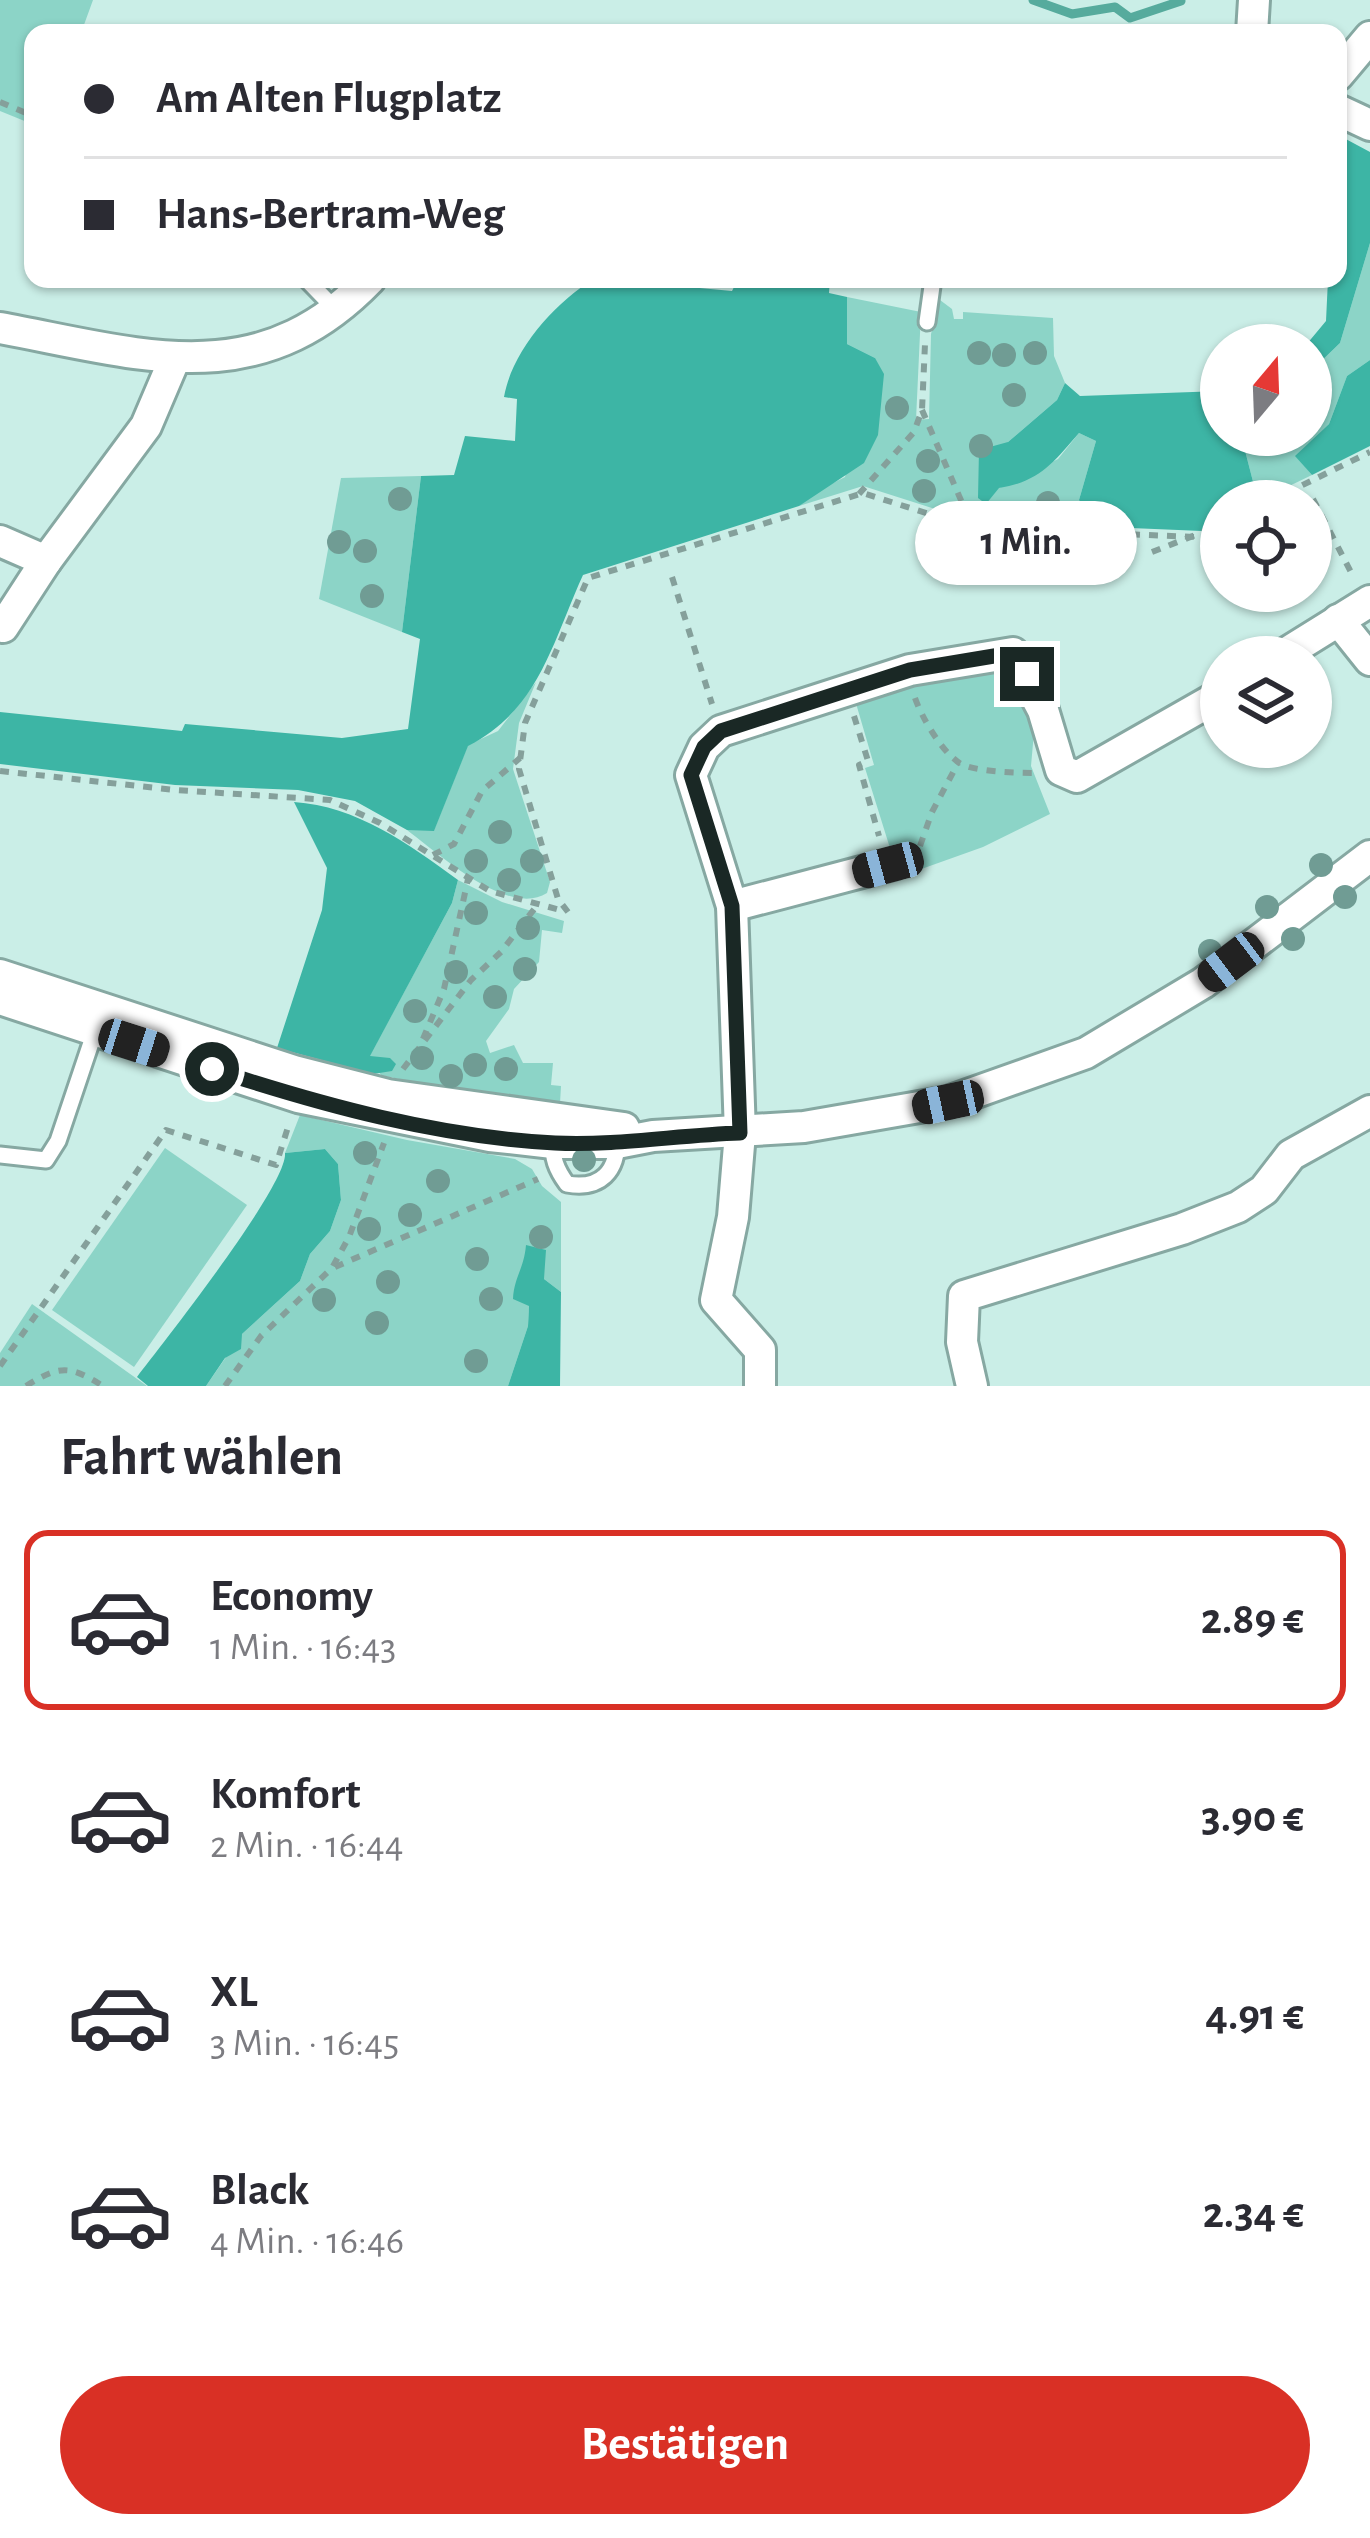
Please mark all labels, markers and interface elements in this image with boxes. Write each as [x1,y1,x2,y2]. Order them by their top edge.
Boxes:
text: Am Alten Flugplatz [156,76,501,121]
text: Hans-Bertram-Weg [156,192,505,237]
north arrow [1200,324,1332,456]
map controls [1200,324,1332,768]
button: locate [1200,480,1332,612]
callout: 1 Min. [916,500,1138,584]
text: 1 Min. [981,523,1071,562]
button: layers [1200,636,1332,768]
route end [1000,647,1054,701]
car [849,838,927,892]
car [1191,926,1271,998]
car [94,1015,174,1071]
route start [185,1042,239,1096]
car [909,1077,987,1127]
text: Fahrt wählen [60,1431,343,1485]
icon: car [66,1566,174,1674]
text: Economy [210,1574,373,1619]
text: 2.89 € [1201,1597,1304,1642]
text: 1 Min. · 16:43 [210,1628,396,1667]
icon: car [66,1764,174,1872]
text: Komfort [210,1772,360,1817]
text: 3.90 € [1201,1795,1304,1840]
text: 2 Min. · 16:44 [210,1826,403,1865]
icon: car [66,1962,174,2070]
text: XL [210,1970,258,2015]
text: 4.91 € [1205,1993,1304,2038]
text: 3 Min. · 16:45 [210,2024,399,2063]
icon: car [66,2160,174,2268]
text: Black [210,2168,309,2213]
text: 2.34 € [1203,2191,1304,2236]
text: 4 Min. · 16:46 [210,2222,404,2261]
button: Bestätigen [60,2376,1310,2514]

